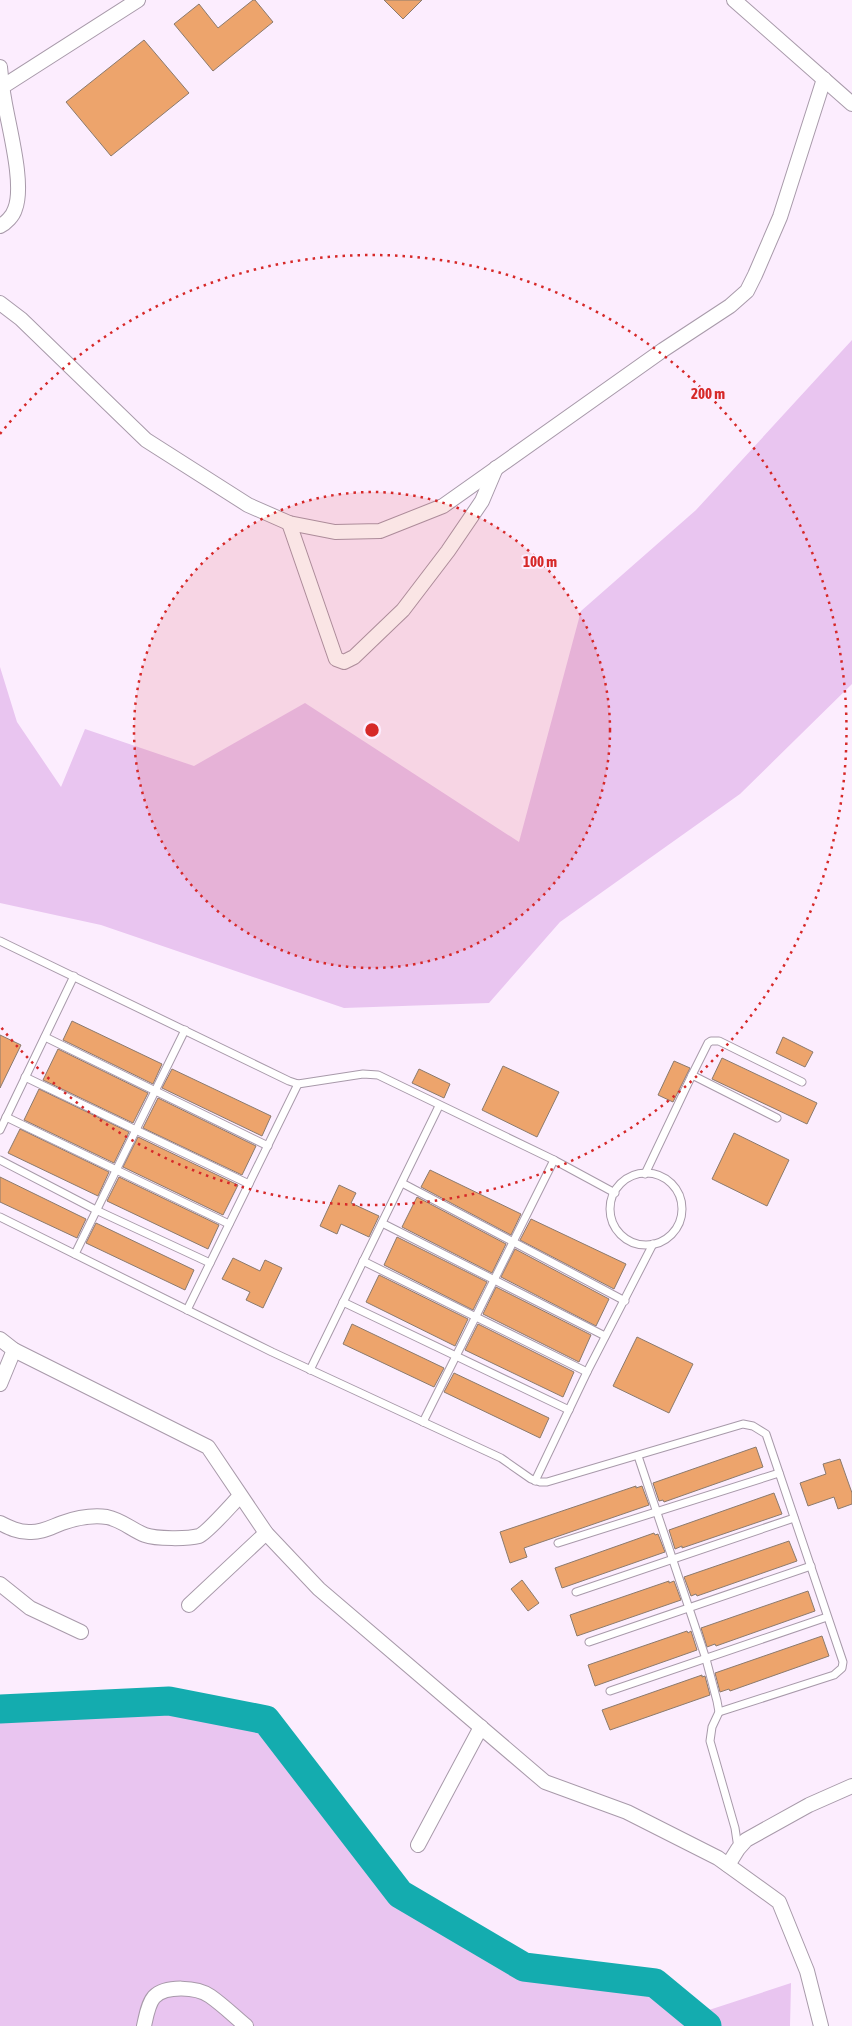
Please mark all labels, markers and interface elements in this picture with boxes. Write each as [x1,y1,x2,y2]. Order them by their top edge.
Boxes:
text: 200 m [691,385,725,402]
text: 100 m [523,553,557,570]
centre of rings [363,721,381,739]

